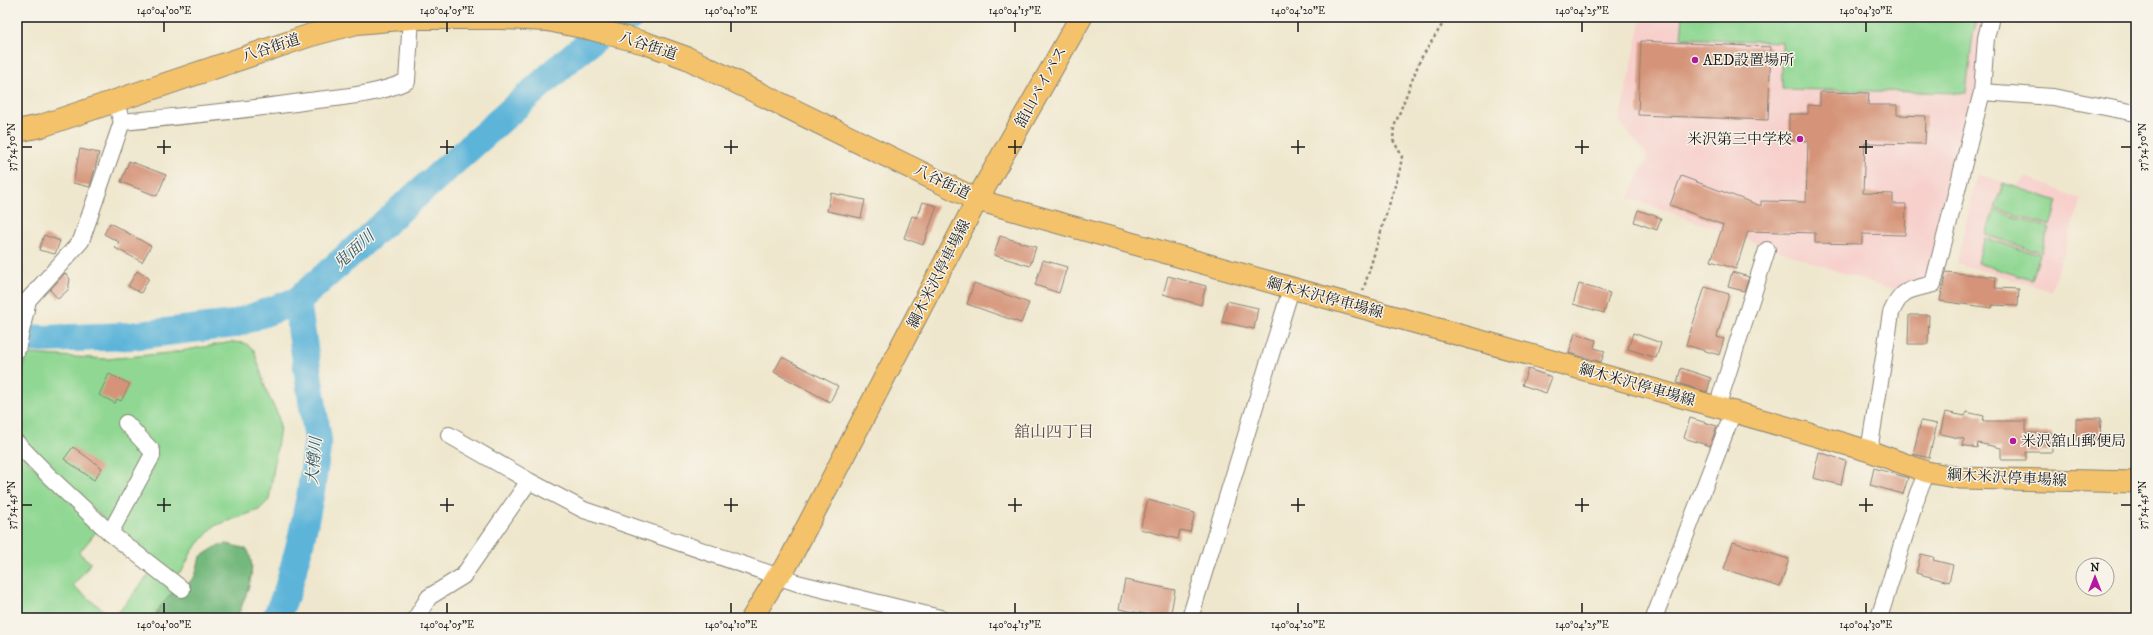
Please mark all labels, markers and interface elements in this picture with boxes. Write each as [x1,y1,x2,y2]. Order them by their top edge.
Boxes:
text: 140°04'00"E [137,5,191,17]
text: 140°04'05"E [420,5,474,17]
text: 140°04'10"E [705,5,757,17]
text: 140°04'15"E [989,5,1041,17]
text: 140°04'20"E [1271,5,1325,17]
text: 140°04'25"E [1555,5,1609,17]
text: 140°04'30"E [1840,5,1892,17]
street label: 八谷街道 [617,28,679,64]
street label: 八谷街道 [240,30,302,66]
street label: 舘山バイパス [1011,43,1071,131]
place label: AED設置場所 [1703,51,1794,70]
marker: AED設置場所 [1690,55,1700,65]
text: 37°54'50"N [6,123,18,171]
text: 37°54'50"N [2137,123,2149,171]
place label: 米沢第三中学校 [1687,130,1792,149]
marker: 米沢第三中学校 [1795,134,1805,144]
street label: 八谷街道 [911,160,973,204]
street label: 綱木米沢停車場線 [903,216,975,332]
water label: 鬼面川 [329,225,380,273]
street label: 綱木米沢停車場線 [1265,273,1385,323]
street label: 綱木米沢停車場線 [1577,359,1697,411]
district label: 舘山四丁目 [1014,422,1094,442]
place label: 米沢舘山郵便局 [2021,432,2126,451]
water label: 大樽川 [302,434,326,486]
marker: 米沢舘山郵便局 [2008,436,2018,446]
street label: 綱木米沢停車場線 [1947,465,2067,491]
text: 37°54'45"N [6,481,18,529]
text: 37°54'45"N [2137,481,2149,529]
north arrow [2075,557,2115,597]
text: N [2090,561,2100,575]
text: 140°04'00"E [137,619,191,631]
text: 140°04'05"E [420,619,474,631]
text: 140°04'10"E [705,619,757,631]
text: 140°04'15"E [989,619,1041,631]
text: 140°04'20"E [1271,619,1325,631]
text: 140°04'25"E [1555,619,1609,631]
text: 140°04'30"E [1840,619,1892,631]

